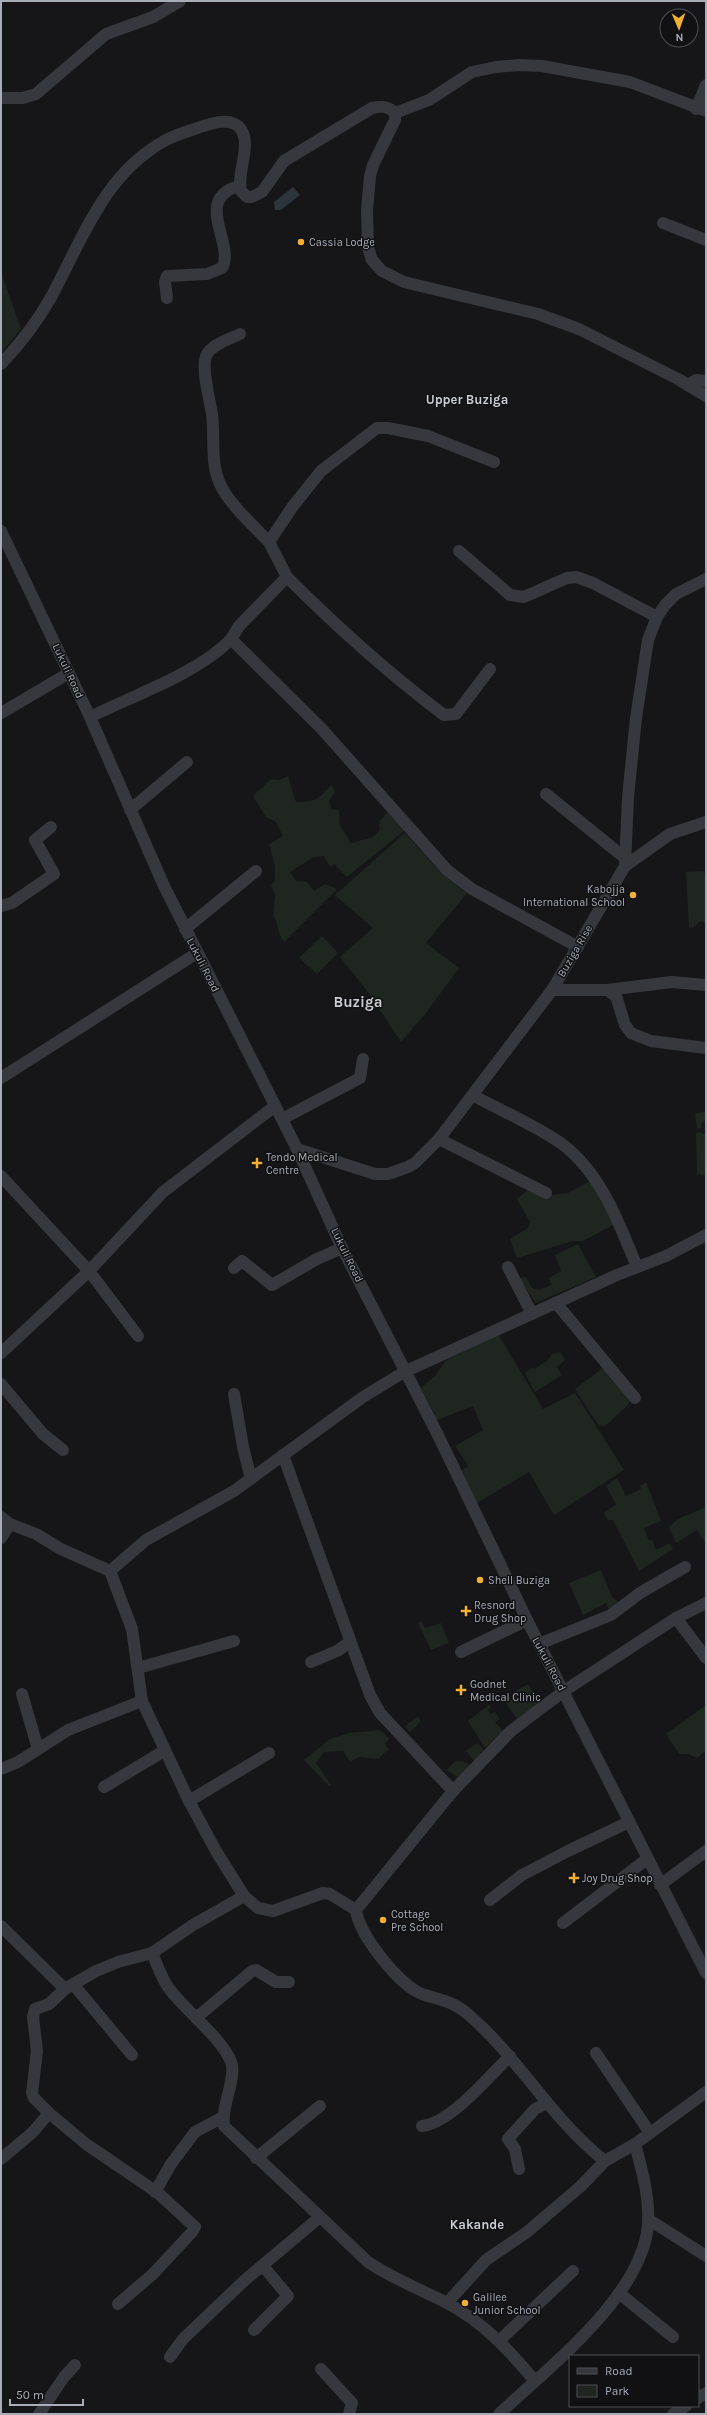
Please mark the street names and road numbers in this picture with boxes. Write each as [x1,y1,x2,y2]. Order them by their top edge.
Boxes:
street label: Lukuli Road [50,642,86,700]
street label: Buziga Rise [555,922,595,980]
street label: Lukuli Road [184,936,222,994]
street label: Lukuli Road [328,1226,366,1284]
street label: Lukuli Road [529,1635,569,1693]

